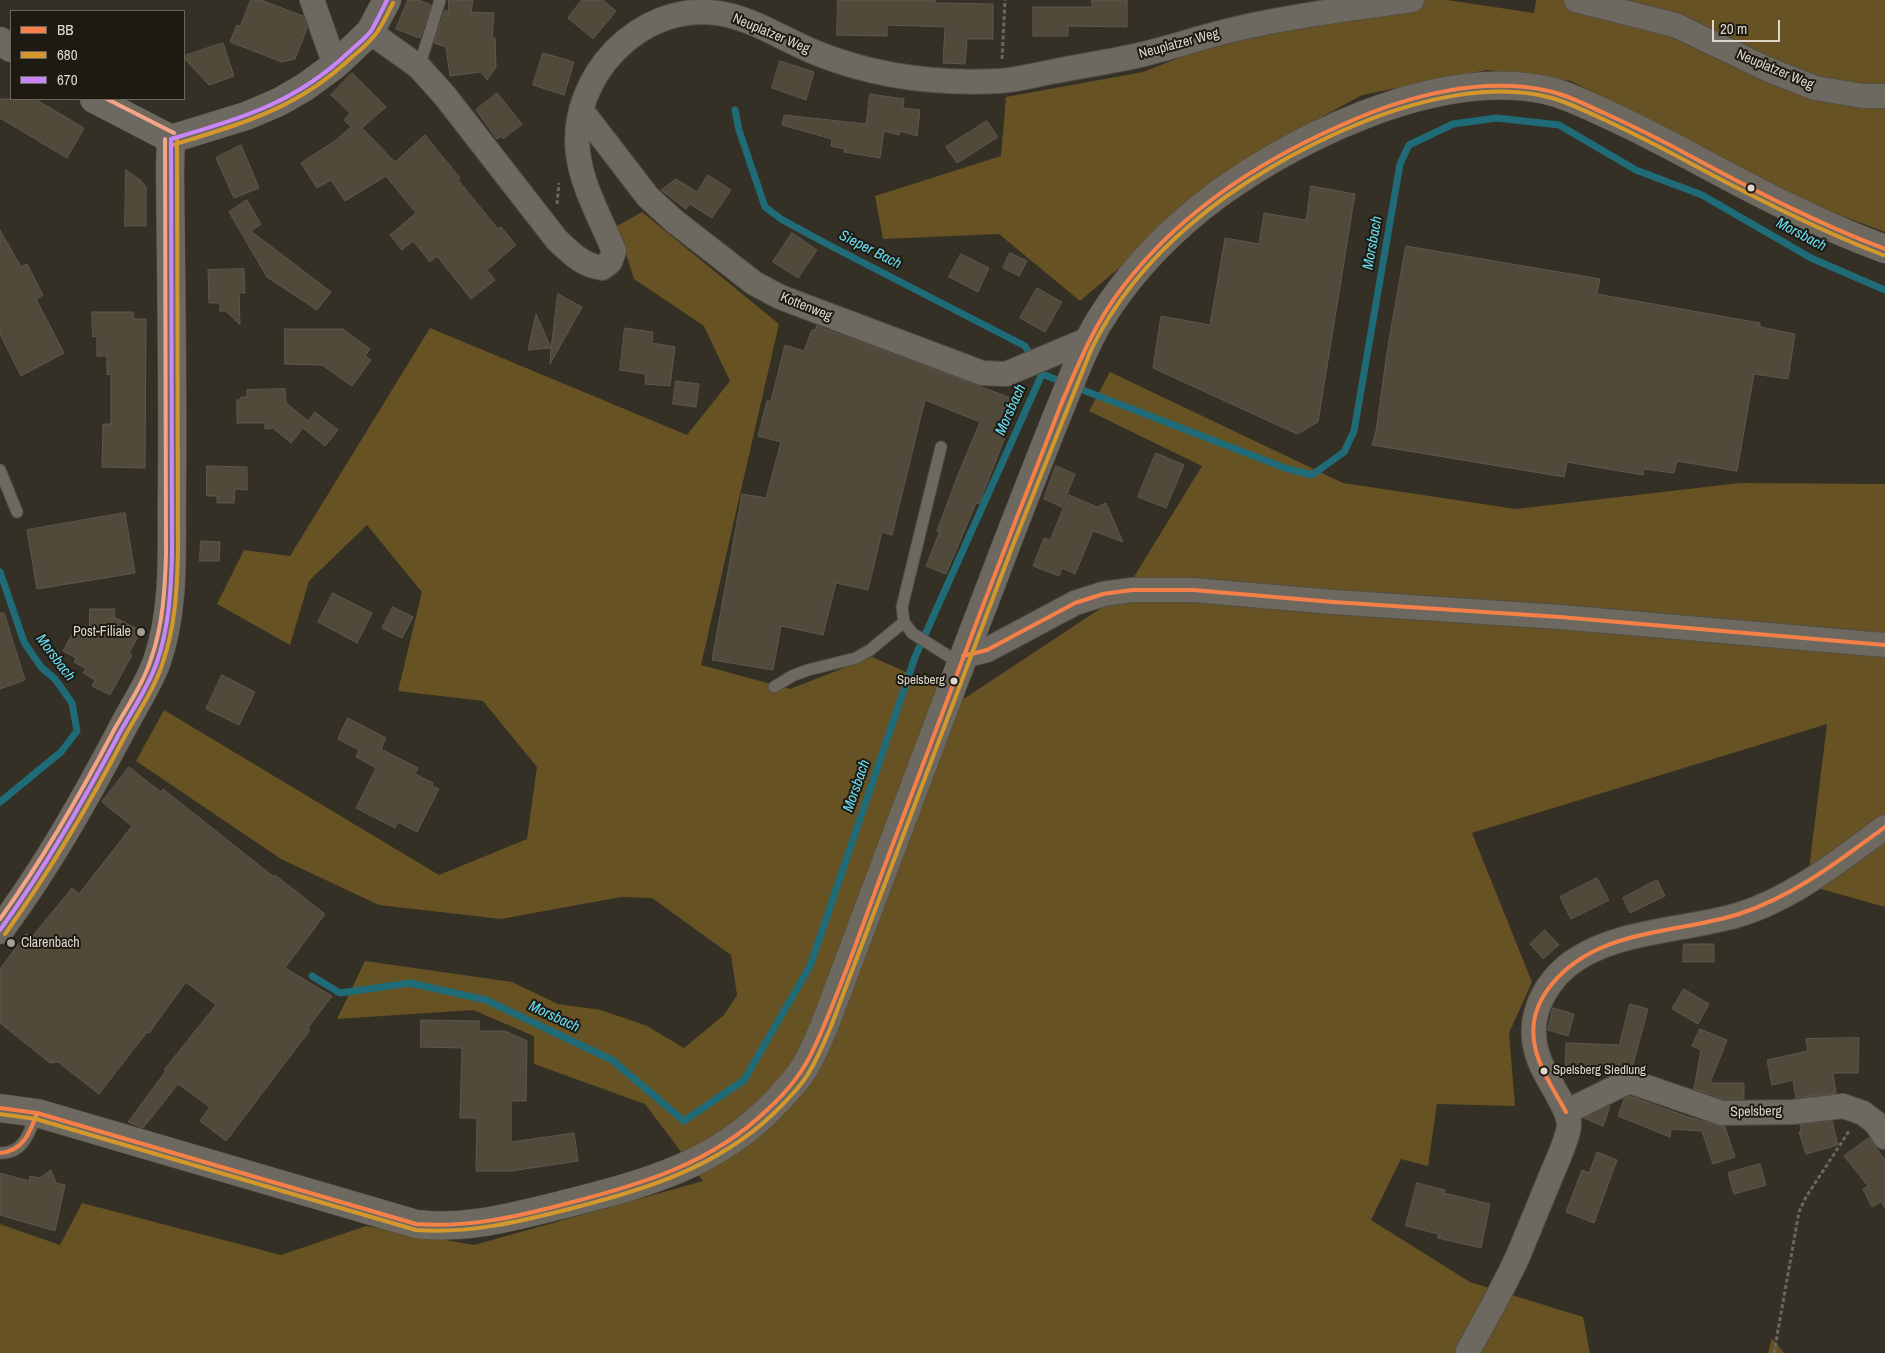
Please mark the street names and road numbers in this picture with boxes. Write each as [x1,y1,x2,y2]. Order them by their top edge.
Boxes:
street label: Neuplatzer Weg [730,10,812,58]
street label: Neuplatzer Weg [1137,25,1221,63]
street label: Neuplatzer Weg [1734,46,1816,94]
street label: Kottenweg [778,289,834,325]
street label: Spelsberg [1730,1103,1782,1121]

